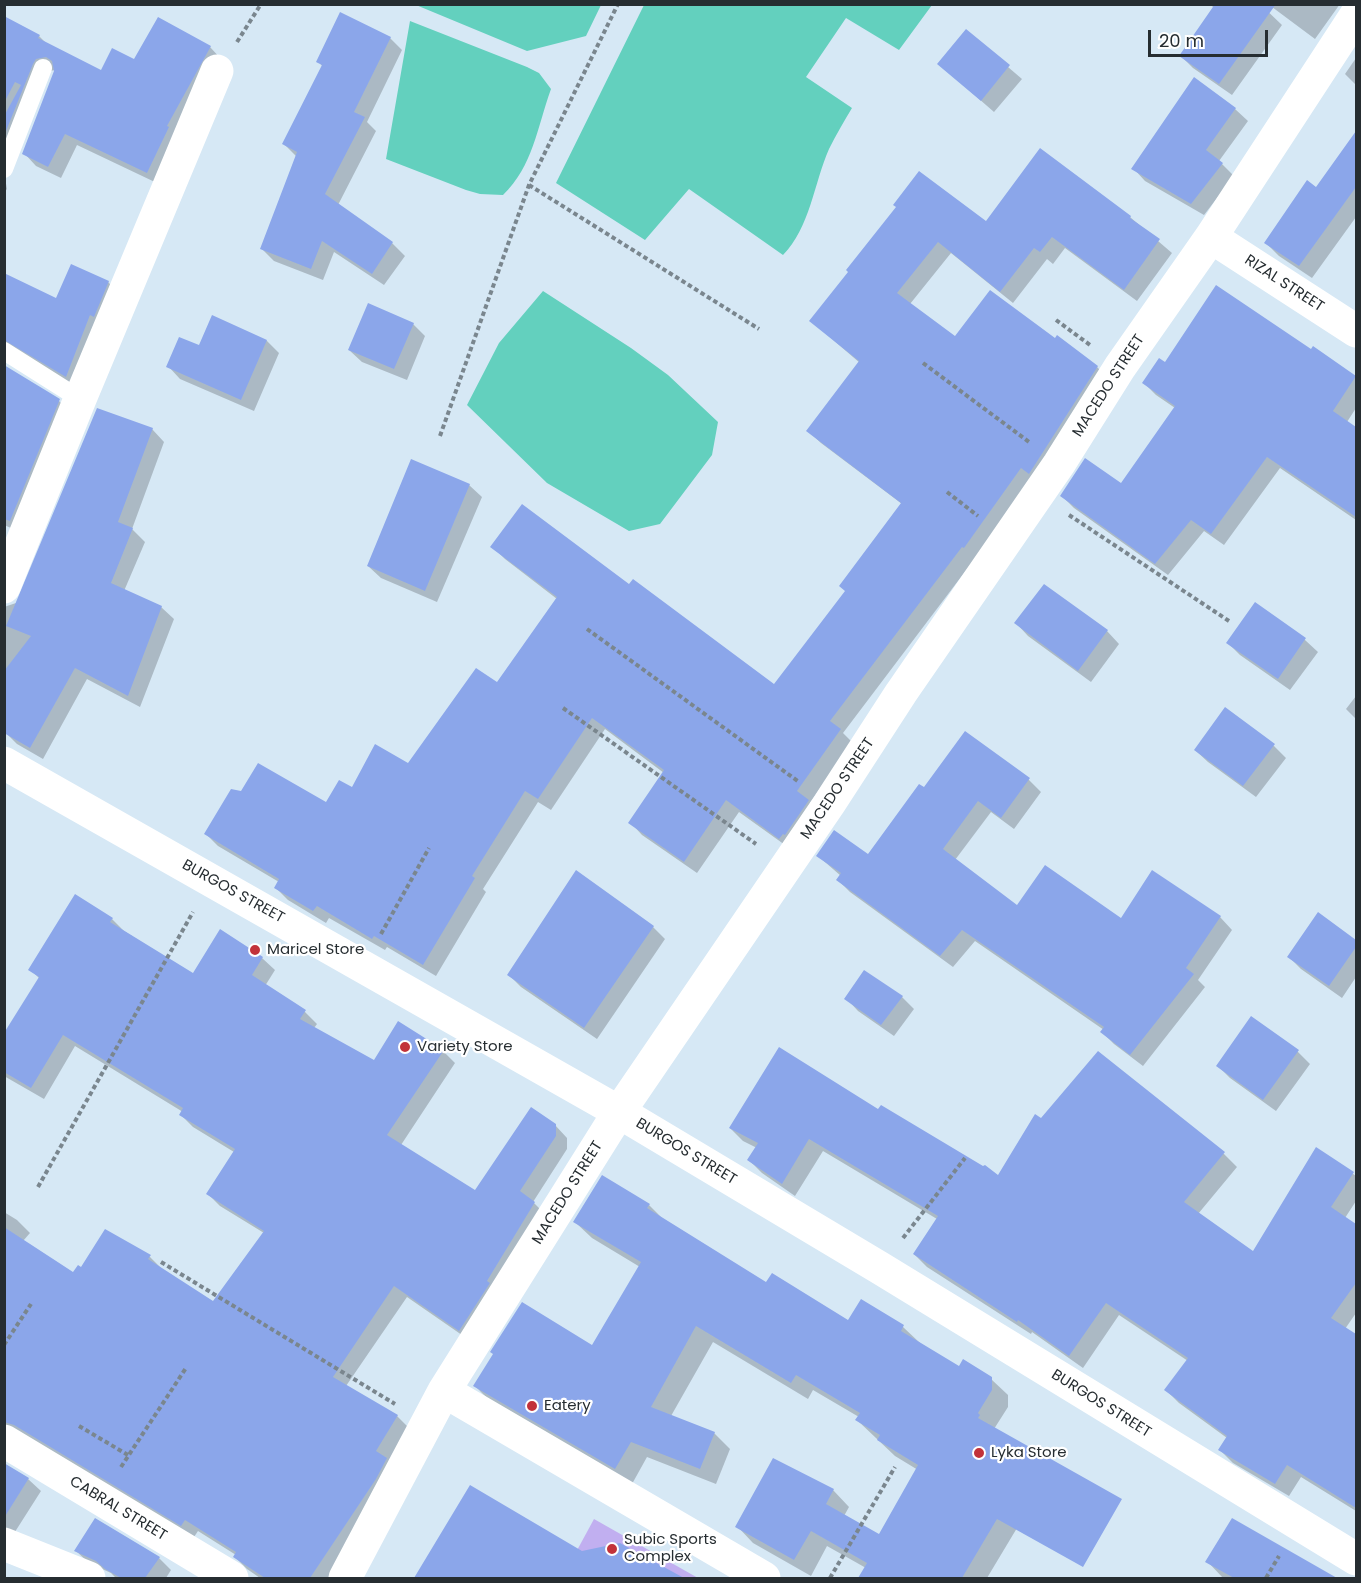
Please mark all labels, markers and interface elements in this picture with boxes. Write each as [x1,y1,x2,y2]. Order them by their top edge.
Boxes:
scale bar [1151,18,1271,56]
text: 20 m [1159,28,1204,53]
street label: RIZAL STREET [1241,252,1327,316]
street label: MACEDO STREET [1069,332,1149,440]
street label: MACEDO STREET [797,735,879,843]
street label: BURGOS STREET [179,856,287,928]
place label: Maricel Store [267,941,364,959]
marker: Maricel Store [248,943,262,957]
place label: Variety Store [417,1038,513,1056]
marker: Variety Store [398,1040,412,1054]
street label: BURGOS STREET [632,1115,740,1189]
street label: MACEDO STREET [529,1138,607,1248]
street label: BURGOS STREET [1048,1366,1154,1442]
place label: Eatery [544,1397,591,1415]
marker: Eatery [525,1399,539,1413]
place label: Lyka Store [991,1444,1067,1462]
marker: Lyka Store [972,1446,986,1460]
street label: CABRAL STREET [66,1473,170,1545]
place label: Subic Sports Complex [624,1531,717,1566]
marker: Subic Sports Complex [605,1542,619,1556]

